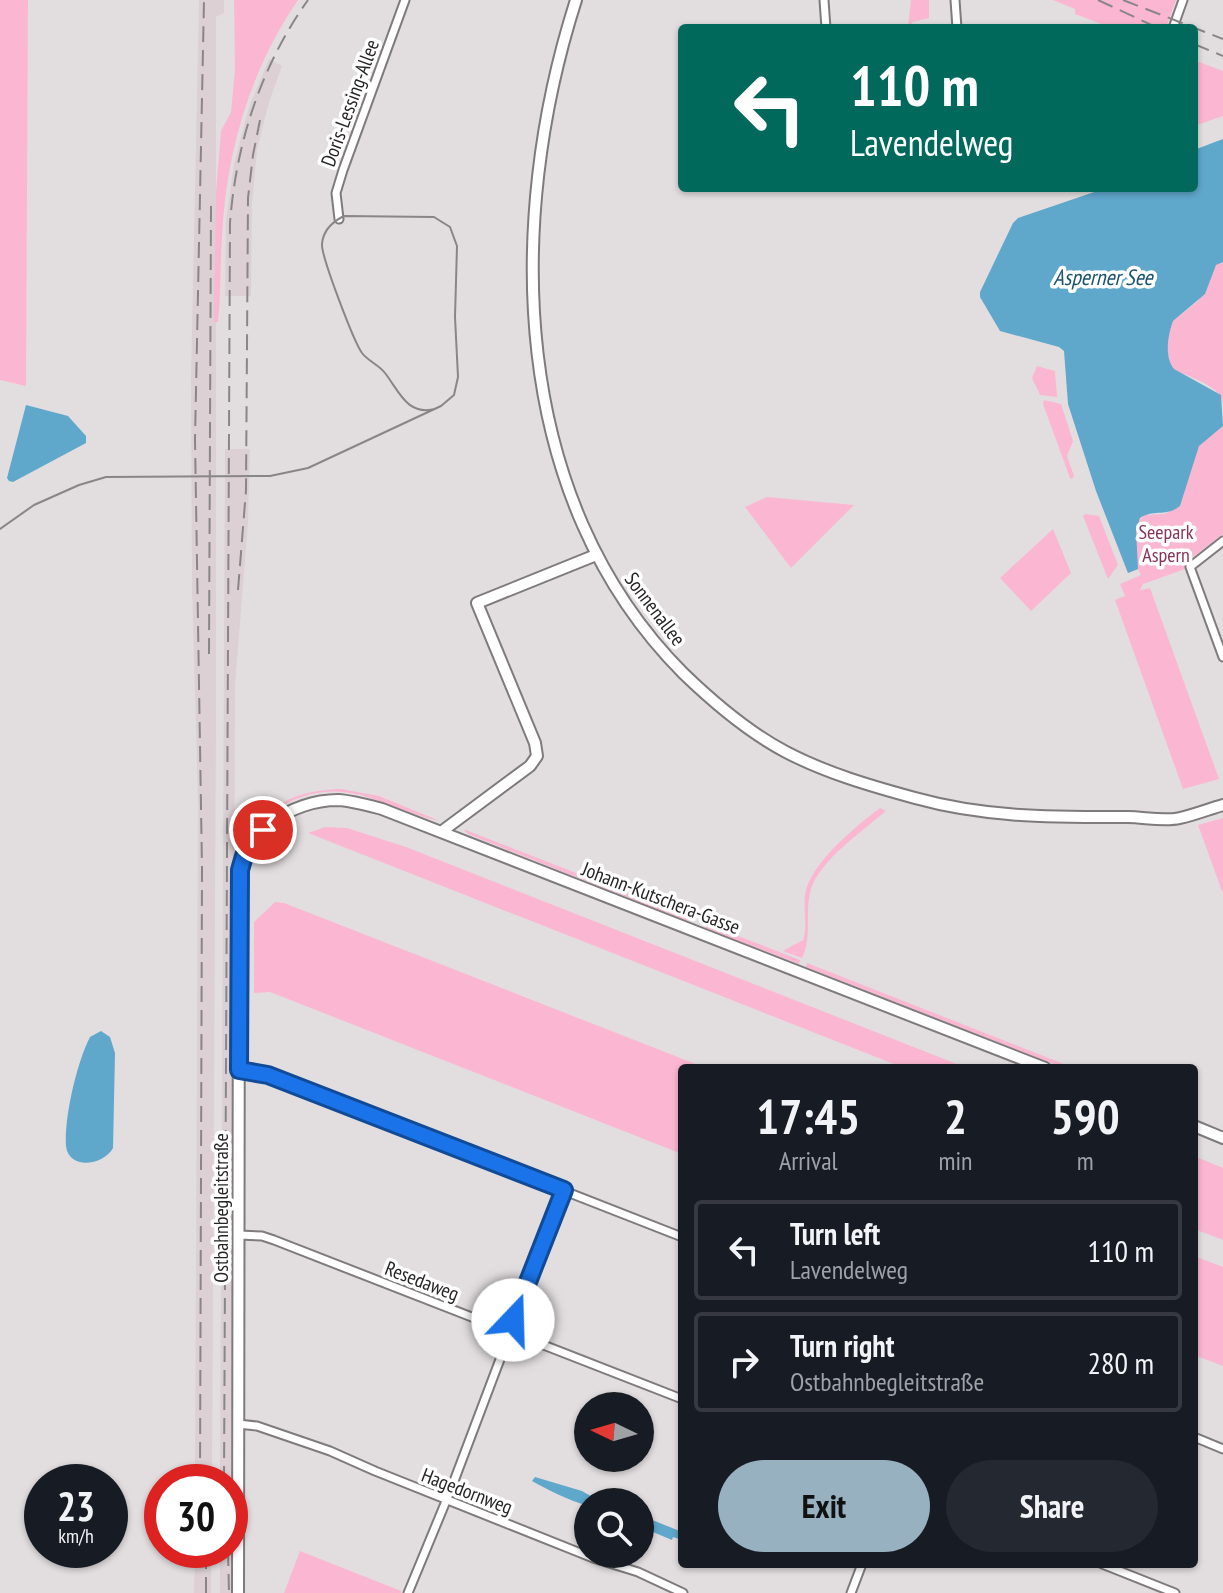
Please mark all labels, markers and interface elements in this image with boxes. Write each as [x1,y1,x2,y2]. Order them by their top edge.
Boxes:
street label: Doris-Lessing-Allee [315,36,385,170]
text: 110 m [850,49,979,121]
icon: left [718,56,822,160]
text: Lavendelweg [850,119,1013,166]
water label: Asperner See [1053,263,1155,291]
park label: Seepark Aspern [1139,519,1194,568]
street label: Sonnenallee [619,567,691,651]
pin [229,796,297,864]
icon: arrive [241,808,285,852]
street label: Johann-Kutschera-Gasse [577,856,744,940]
text: 17:45 [756,1085,860,1147]
text: 2 [944,1085,967,1147]
text: 590 [1051,1085,1120,1147]
street label: Ostbahnbegleitstraße [208,1133,234,1283]
text: Arrival [779,1144,838,1177]
text: min [938,1144,972,1177]
text: m [1077,1144,1094,1177]
text: Turn left [790,1214,880,1253]
icon: left [722,1228,766,1272]
text: 110 m [1088,1231,1154,1270]
text: Lavendelweg [790,1253,908,1286]
street label: Resedaweg [381,1255,463,1307]
position arrow [471,1278,555,1362]
text: Turn right [790,1326,894,1365]
icon: right [722,1340,766,1384]
text: 280 m [1088,1343,1154,1382]
text: Ostbahnbegleitstraße [790,1365,984,1398]
north arrow [574,1392,654,1472]
map controls [574,1392,654,1568]
button: Exit [718,1460,930,1552]
button: Share [946,1460,1158,1552]
street label: Hagedornweg [418,1462,516,1520]
speed limit sign: 30 [144,1464,248,1568]
text: 23 [57,1480,95,1532]
button: search [574,1488,654,1568]
text: km/h [58,1523,94,1549]

